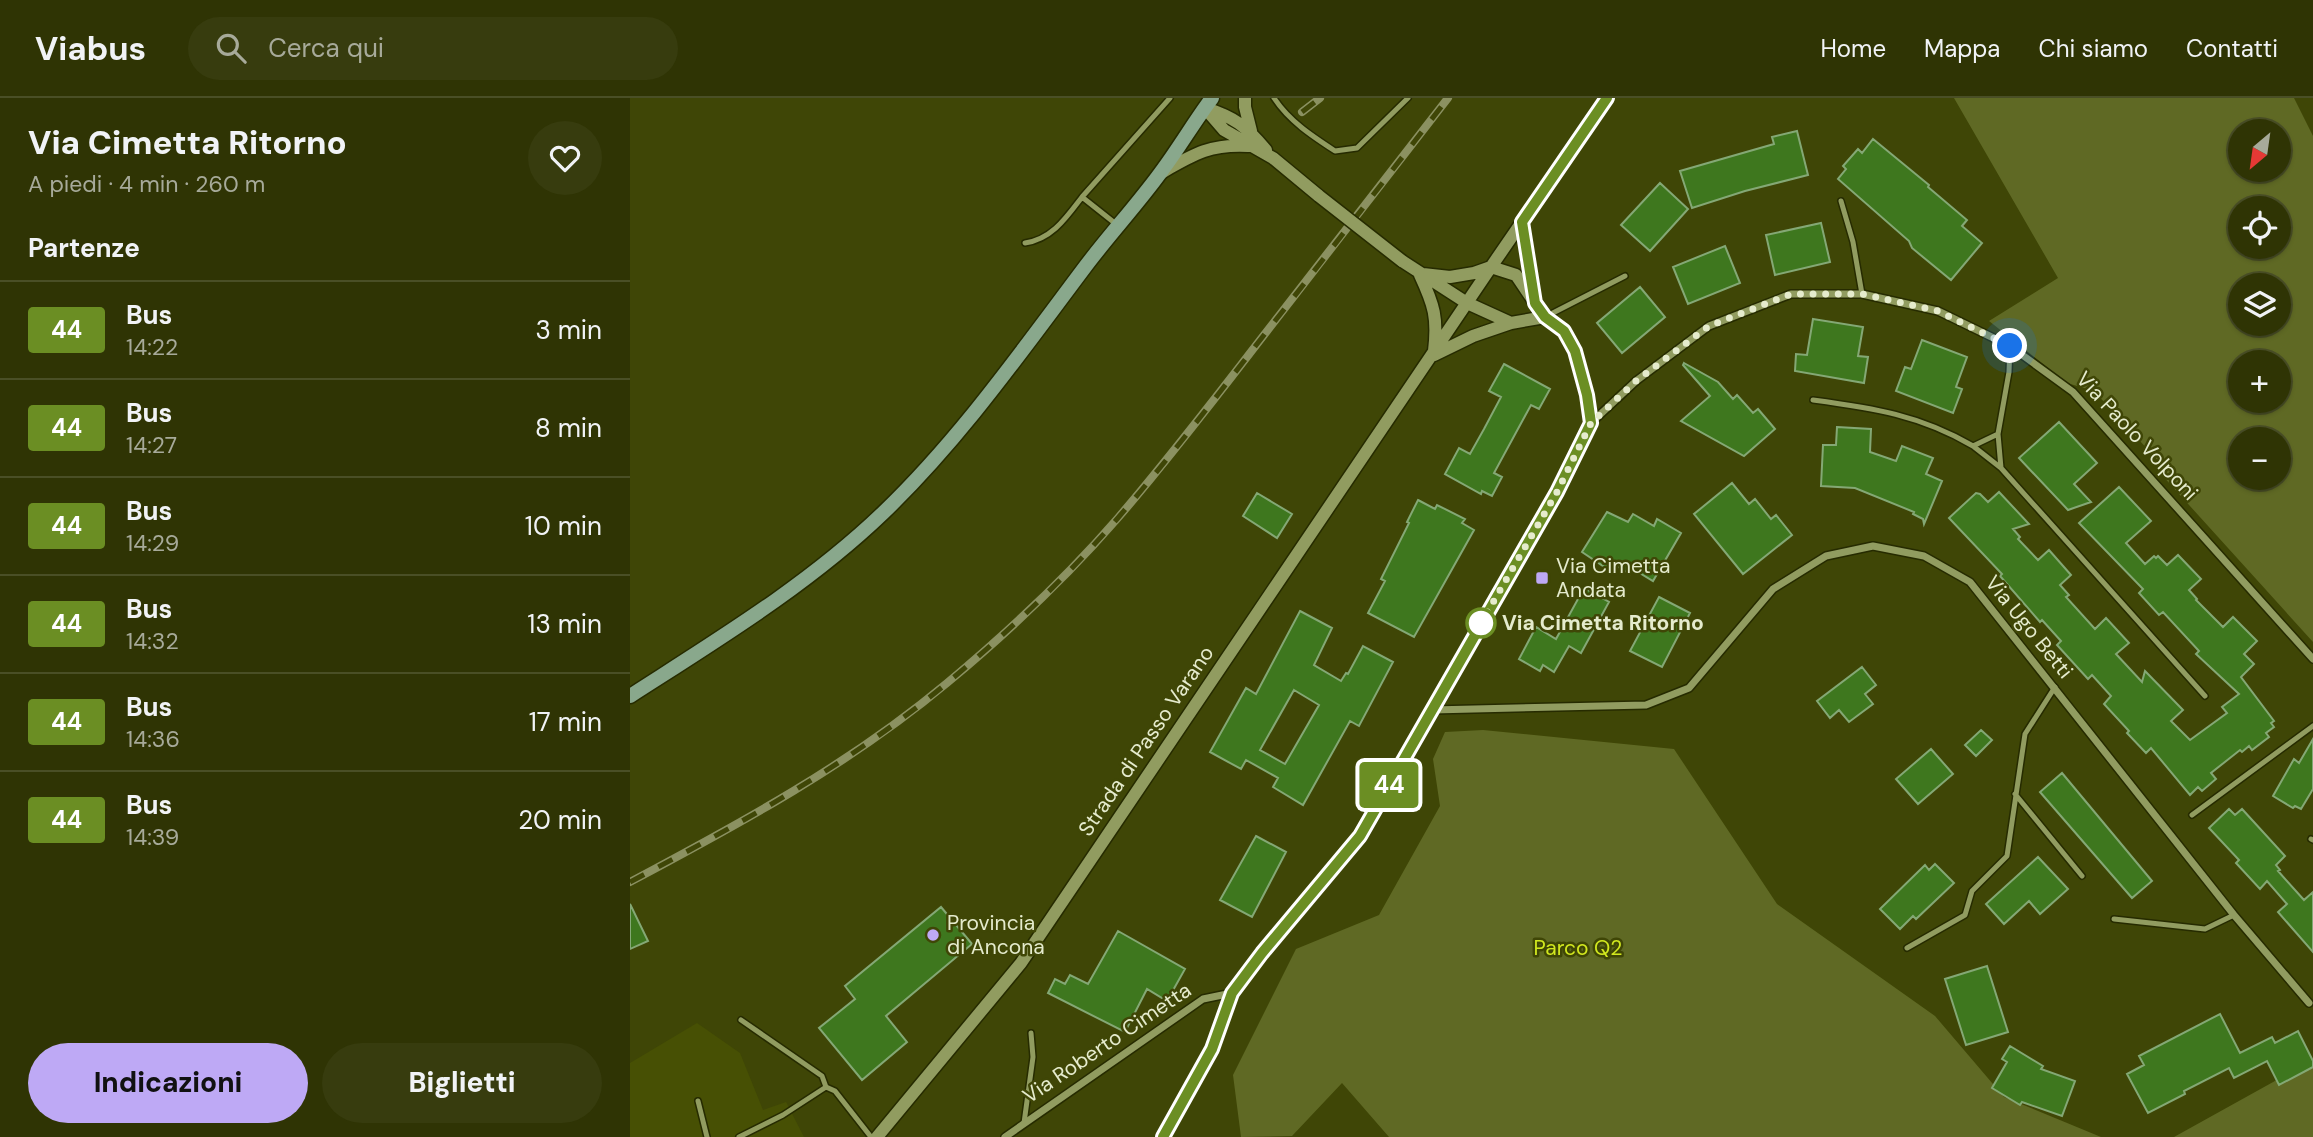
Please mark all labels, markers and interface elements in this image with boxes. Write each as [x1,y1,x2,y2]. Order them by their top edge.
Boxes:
search box [188,17,678,80]
text: Viabus [35,27,146,70]
icon: search [212,29,250,67]
text: Cerca qui [268,31,384,65]
text: Home [1820,33,1886,64]
text: Mappa [1924,33,2000,64]
text: Chi siamo [2038,33,2148,64]
text: Contatti [2186,33,2278,64]
north arrow [2228,119,2291,182]
map controls [2228,119,2291,490]
text: Via Cimetta Ritorno [28,121,347,164]
button: heart [528,121,602,195]
text: A piedi · 4 min · 260 m [28,169,265,199]
button: locate [2228,196,2291,259]
text: Partenze [28,231,140,265]
button: layers [2228,273,2291,336]
text: Bus [126,298,172,332]
text: 3 min [535,313,602,347]
text: 44 [51,314,82,345]
your location [1992,328,2027,363]
text: 14:22 [126,332,178,362]
button: + [2228,350,2291,413]
street label: Via Paolo Volponi [2070,365,2204,507]
text: Bus [126,396,172,430]
text: 8 min [535,411,602,445]
text: 44 [51,412,82,443]
button: − [2228,427,2291,490]
text: 14:27 [126,430,177,460]
text: Bus [126,494,172,528]
text: 10 min [525,509,602,543]
text: 44 [51,510,82,541]
text: 14:29 [126,528,179,558]
place label: Via Cimetta Andata [1556,552,1670,604]
marker: Via Cimetta Andata [1534,570,1550,586]
street label: Via Ugo Betti [1979,570,2079,684]
text: Bus [126,592,172,626]
text: 13 min [527,607,602,641]
text: 44 [51,608,82,639]
marker: Via Cimetta Ritorno [1466,608,1496,638]
place label: Via Cimetta Ritorno [1502,609,1704,637]
text: 14:32 [126,626,179,656]
street label: Strada di Passo Varano [1072,640,1220,842]
text: Bus [126,690,172,724]
text: 17 min [529,705,602,739]
text: 44 [51,706,82,737]
text: 14:36 [126,724,180,754]
line badge: 44 [1358,762,1420,808]
text: 44 [1373,769,1405,800]
text: Bus [126,788,172,822]
text: 20 min [518,803,602,837]
text: 44 [51,804,82,835]
text: 14:39 [126,822,179,852]
place label: Provincia di Ancona [947,909,1045,961]
marker: Provincia di Ancona [925,927,941,943]
park label: Parco Q2 [1534,934,1622,962]
street label: Via Roberto Cimetta [1017,976,1197,1110]
button: Indicazioni [28,1043,308,1123]
button: Biglietti [322,1043,602,1123]

